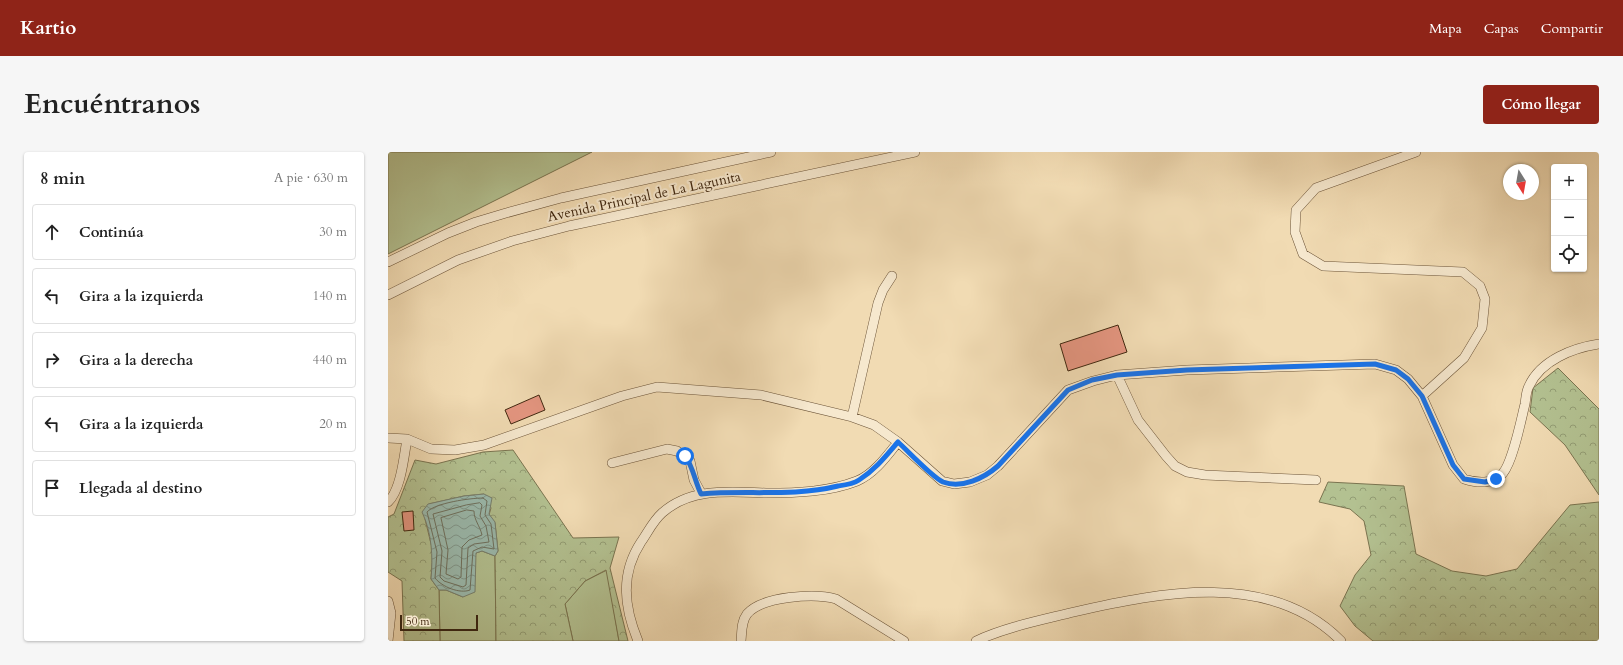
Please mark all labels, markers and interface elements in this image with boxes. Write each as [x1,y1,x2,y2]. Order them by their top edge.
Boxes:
text: Kartio [20,15,76,41]
text: Mapa [1429,19,1462,38]
text: Capas [1484,19,1519,38]
text: Compartir [1541,19,1603,38]
text: Encuéntranos [24,85,200,123]
button: Cómo llegar [1483,85,1599,124]
north arrow [1503,164,1539,200]
map controls [1551,164,1587,272]
button: + [1551,164,1587,200]
text: 8 min [40,167,85,190]
street label: Avenida Principal de La Lagunita [546,167,743,226]
text: A pie · 630 m [274,169,348,187]
button: − [1551,200,1587,236]
icon: ahead [41,221,63,243]
text: Continúa [79,222,144,242]
text: 30 m [319,223,347,241]
button: locate [1551,236,1587,272]
icon: left [41,285,63,307]
text: Gira a la izquierda [79,286,203,306]
text: 140 m [313,287,347,305]
icon: right [41,349,63,371]
text: Gira a la derecha [79,350,193,370]
text: 440 m [313,351,347,369]
icon: left [41,413,63,435]
text: Gira a la izquierda [79,414,203,434]
text: 20 m [319,415,347,433]
route start [676,447,694,465]
route end [1487,470,1505,488]
icon: arrive [41,477,63,499]
text: Llegada al destino [79,478,202,498]
scale bar [400,613,478,632]
text: 50 m [406,614,430,629]

